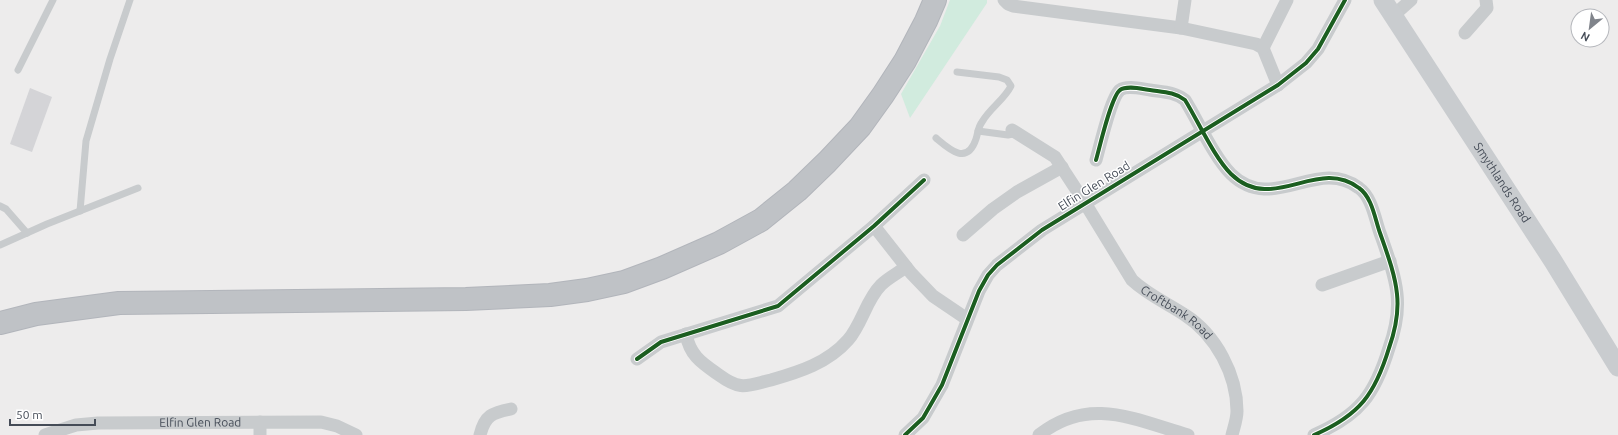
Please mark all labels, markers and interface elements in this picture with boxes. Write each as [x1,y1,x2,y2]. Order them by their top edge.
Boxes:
north arrow [1570,8,1610,48]
text: N [1579,30,1592,44]
street label: Smythlands Road [1472,140,1533,225]
street label: Elfin Glen Road [1056,158,1132,213]
street label: Croftbank Road [1138,282,1215,342]
scale bar [10,401,95,427]
text: 50 m [16,408,43,421]
street label: Elfin Glen Road [159,415,241,429]

